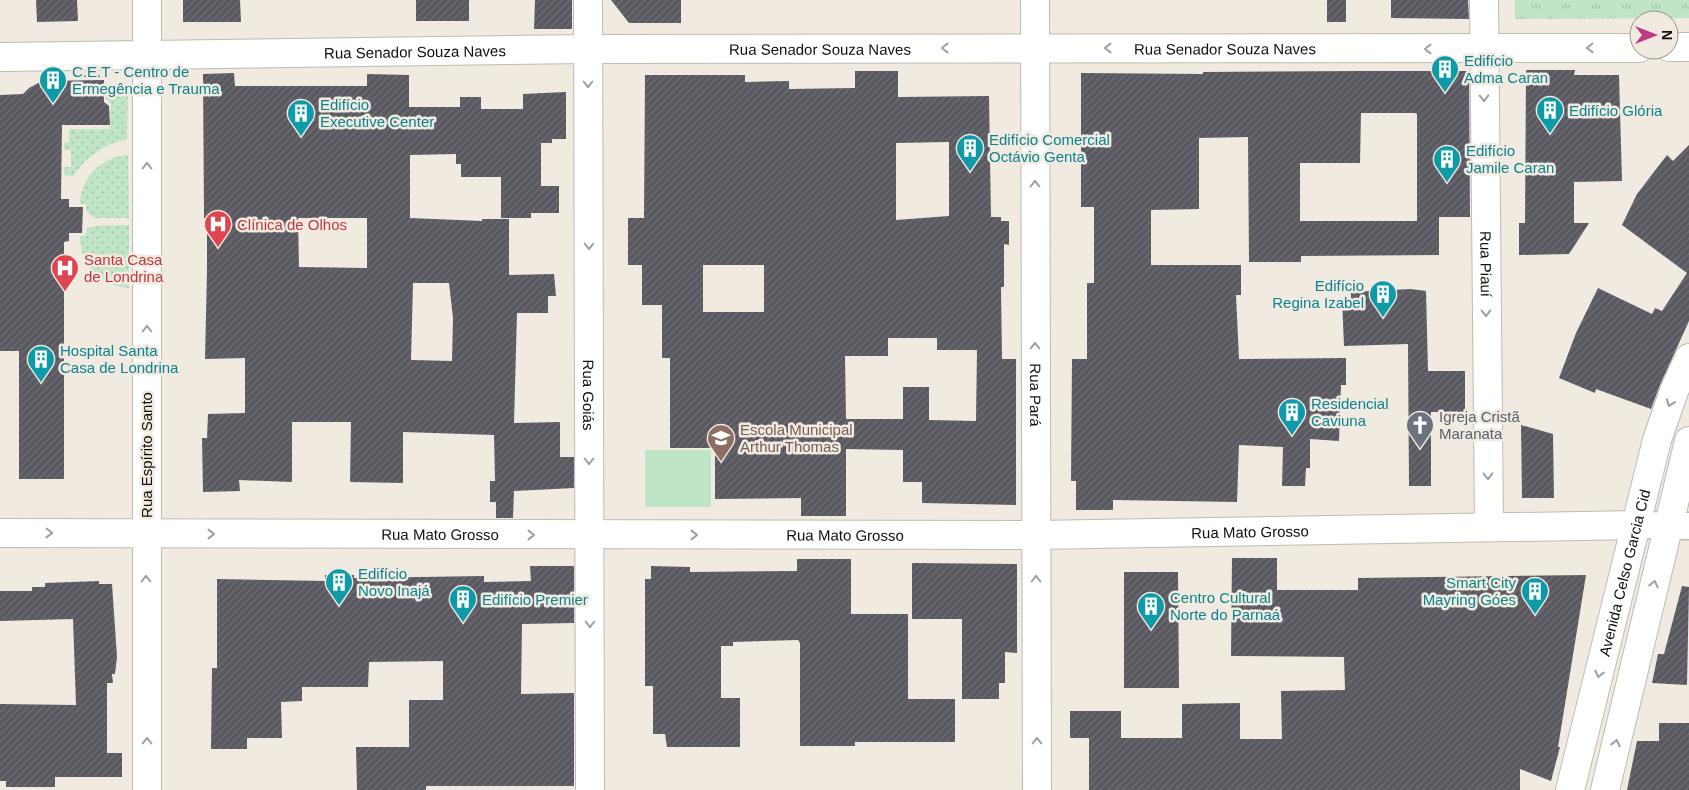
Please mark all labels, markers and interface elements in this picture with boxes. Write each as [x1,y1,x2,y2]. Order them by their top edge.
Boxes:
north arrow [1629,10,1679,60]
text: N [1659,30,1675,40]
street label: Rua Senador Souza Naves [729,40,911,57]
street label: Rua Senador Souza Naves [1134,40,1316,57]
street label: Rua Senador Souza Naves [324,42,506,61]
one-way arrow [941,43,949,53]
one-way arrow [1104,43,1112,53]
one-way arrow [1586,43,1594,53]
one-way arrow [1424,44,1432,54]
place label: Edifício Adma Caran [1464,52,1548,86]
building icon: Edifício Adma Caran [1430,54,1460,93]
place label: C.E.T - Centro de Ermegência e Trauma [72,63,220,97]
building icon: C.E.T - Centro de Ermegência e Trauma [38,65,68,104]
one-way arrow [583,80,593,88]
one-way arrow [1479,95,1489,103]
building icon: Edifício Glória [1535,95,1565,134]
place label: Edifício Executive Center [320,96,434,130]
building icon: Edifício Executive Center [286,98,316,137]
place label: Edifício Glória [1569,102,1663,119]
place label: Edifício Comercial Octávio Genta [989,131,1110,165]
building icon: Edifício Comercial Octávio Genta [955,133,985,172]
place label: Edifício Jamile Caran [1466,142,1554,176]
building icon: Edifício Jamile Caran [1432,144,1462,183]
one-way arrow [142,162,152,170]
one-way arrow [1030,180,1040,188]
hospital icon: Clínica de Olhos [203,209,233,248]
place label: Clínica de Olhos [237,216,347,233]
street label: Rua Piauí [1478,231,1495,298]
one-way arrow [584,242,594,250]
place label: Santa Casa de Londrina [84,251,164,285]
hospital icon: Santa Casa de Londrina [50,253,80,292]
place label: Edifício Regina Izabel [1272,277,1364,311]
building icon: Edifício Regina Izabel [1368,279,1398,318]
one-way arrow [1481,310,1491,318]
one-way arrow [142,325,152,332]
place label: Hospital Santa Casa de Londrina [60,342,179,376]
one-way arrow [1030,342,1040,350]
building icon: Hospital Santa Casa de Londrina [26,344,56,383]
street label: Rua Goiás [580,360,598,430]
street label: Rua Pará [1027,363,1045,427]
street label: Rua Espírito Santo [138,392,155,518]
place label: Residencial Caviuna [1311,395,1389,429]
building icon: Residencial Caviuna [1277,397,1307,436]
one-way arrow [1666,398,1676,407]
place label: Igreja Cristã Maranata [1439,408,1521,442]
church icon: Igreja Cristã Maranata [1405,410,1435,449]
place label: Escola Municipal Arthur Thomas [740,421,853,455]
school or university icon: Escola Municipal Arthur Thomas [706,423,736,462]
one-way arrow [584,458,594,465]
one-way arrow [1483,472,1493,480]
street label: Avenida Celso Garcia Cid [1595,487,1653,658]
street label: Rua Mato Grosso [1191,522,1309,541]
street label: Rua Mato Grosso [381,525,499,542]
street label: Rua Mato Grosso [786,526,904,543]
one-way arrow [45,528,53,538]
one-way arrow [208,529,215,539]
one-way arrow [528,530,535,540]
one-way arrow [690,530,698,540]
place label: Edifício Novo Inajá [358,565,430,599]
building icon: Edifício Novo Inajá [324,567,354,606]
place label: Smart City Mayring Góes [1423,574,1516,608]
one-way arrow [141,575,151,582]
one-way arrow [1031,575,1041,582]
building icon: Smart City Mayring Góes [1520,576,1550,615]
one-way arrow [1648,580,1659,589]
building icon: Edifício Premier [448,584,478,623]
place label: Centro Cultural Norte do Parnaá [1170,589,1281,623]
place label: Edifício Premier [482,591,588,608]
building icon: Centro Cultural Norte do Parnaá [1136,591,1166,630]
one-way arrow [585,620,595,628]
one-way arrow [1594,670,1605,679]
one-way arrow [141,737,152,745]
one-way arrow [1032,737,1042,745]
one-way arrow [1610,738,1621,747]

